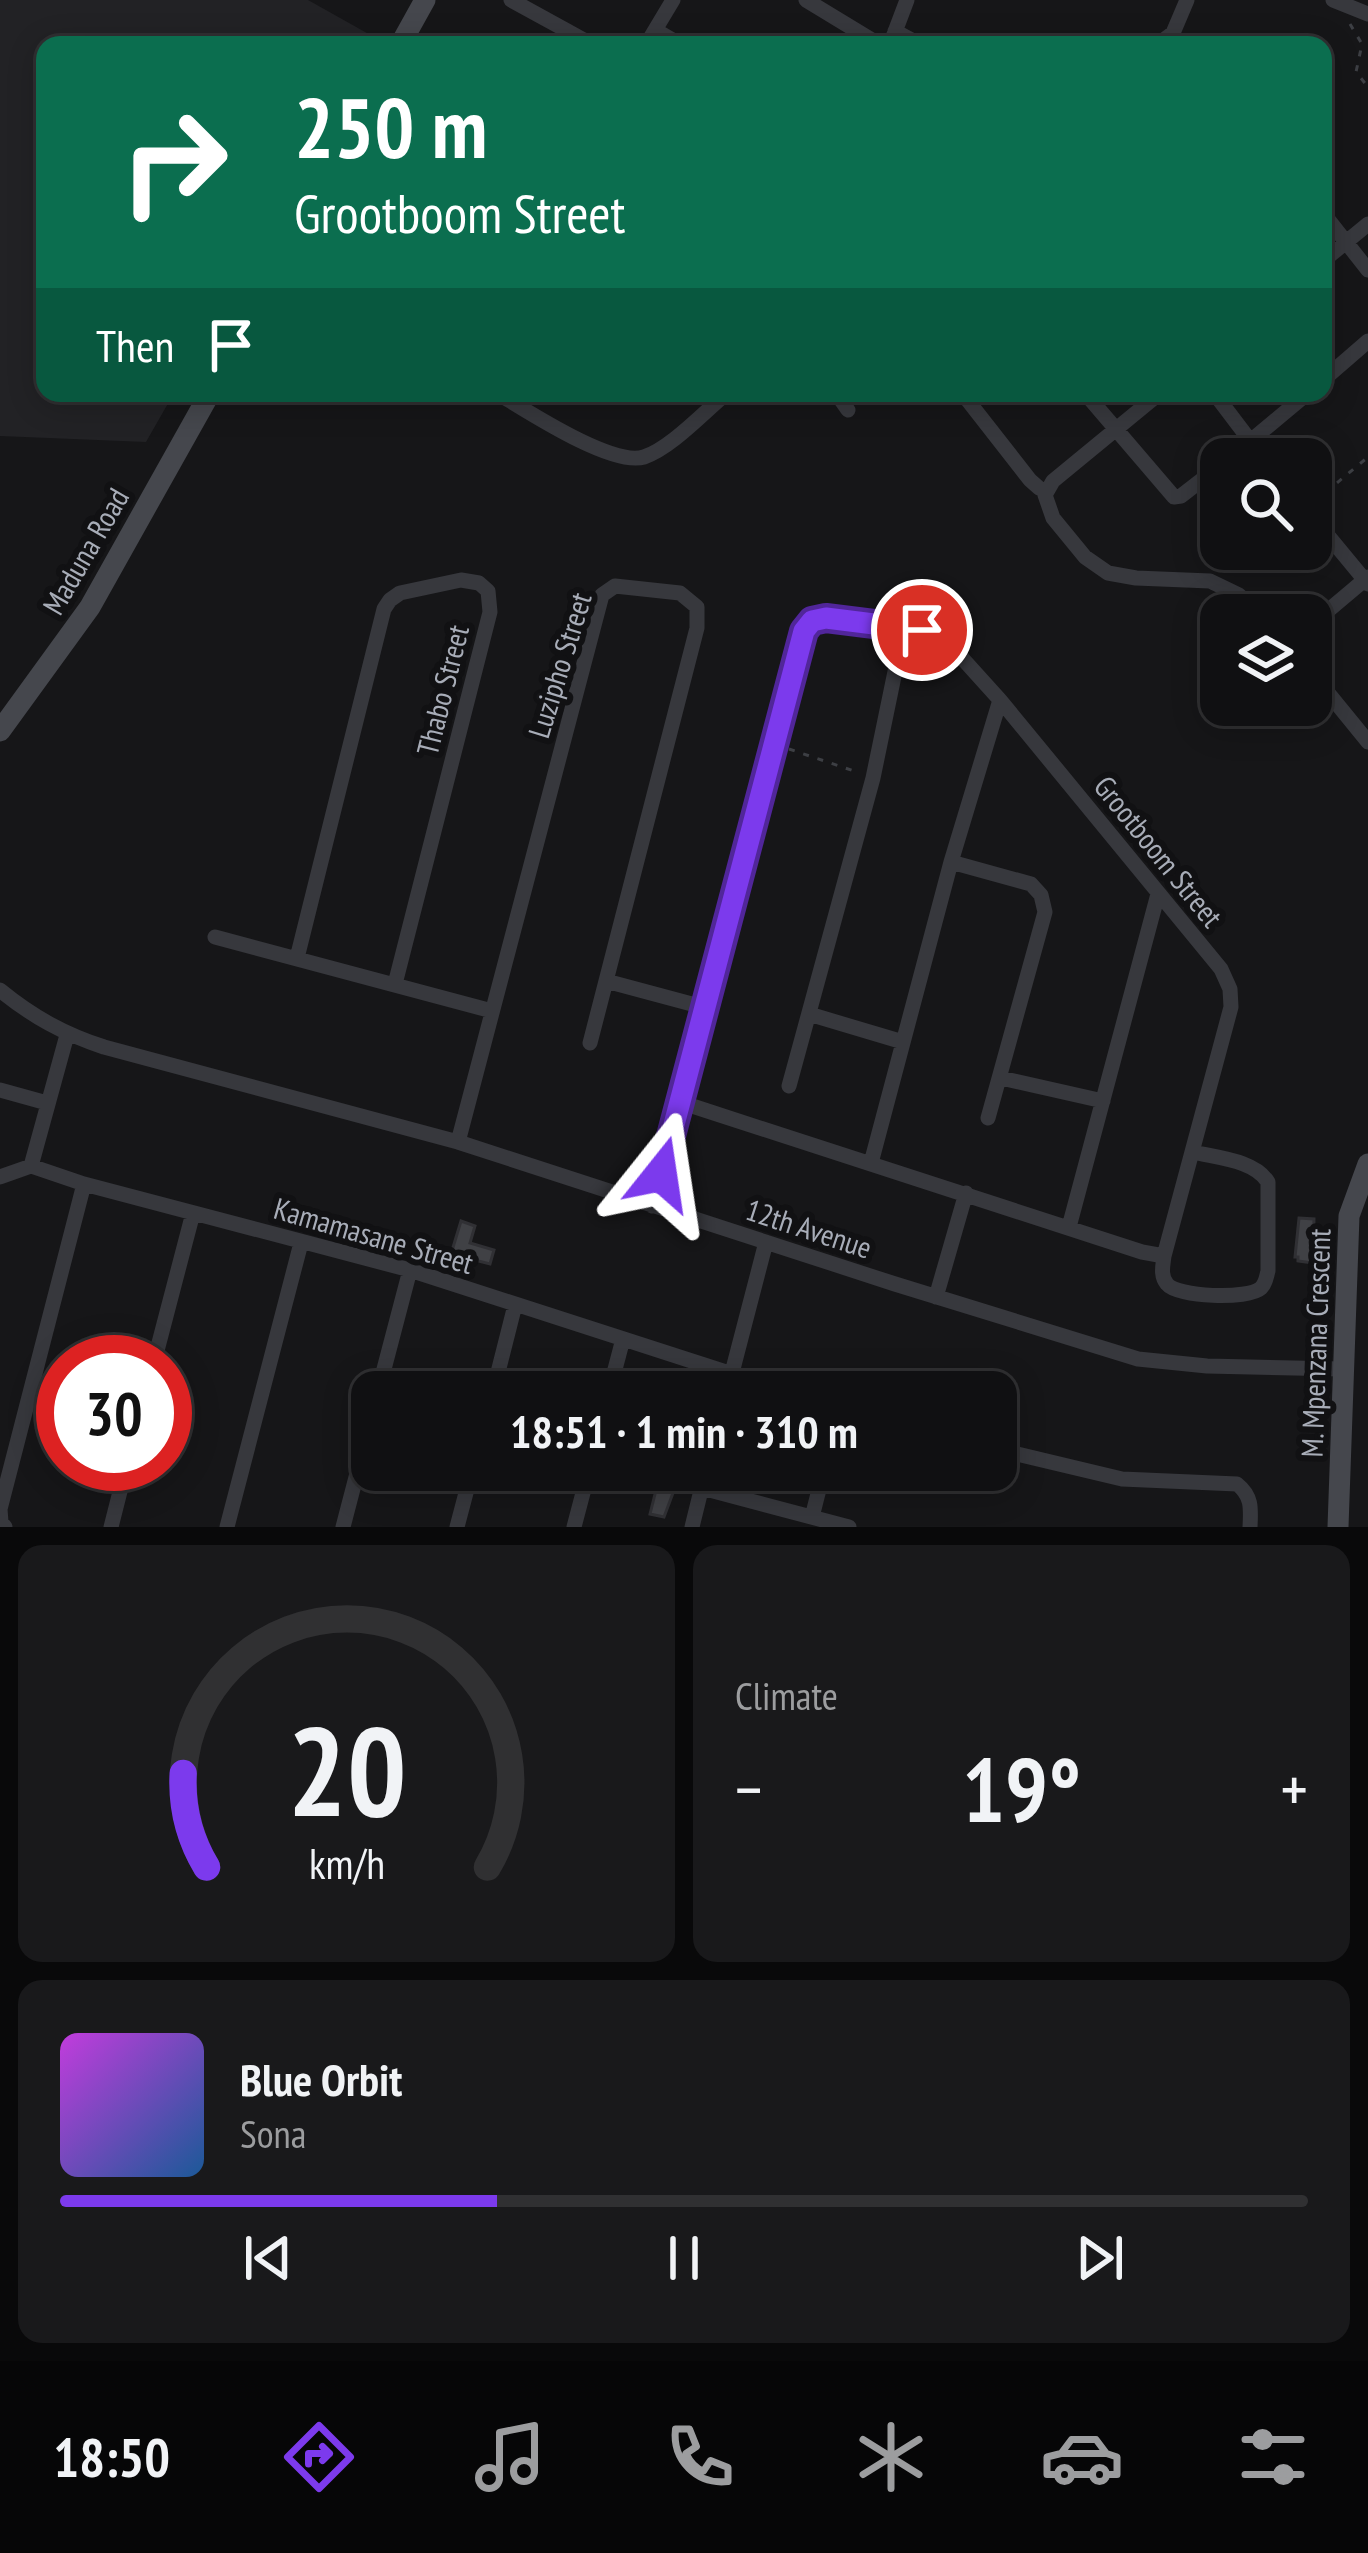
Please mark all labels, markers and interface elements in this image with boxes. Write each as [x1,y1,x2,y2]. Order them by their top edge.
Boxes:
text: 250 m [294,72,487,181]
icon: right [96,84,252,240]
text: Grootboom Street [294,178,625,248]
icon: arrive [198,312,264,378]
text: Then [96,316,174,374]
map controls [1200,438,1332,726]
button: search [1200,438,1332,570]
street label: Maduna Road [33,481,137,621]
pin [871,579,973,681]
street label: Luzipho Street [518,587,600,742]
button: layers [1200,594,1332,726]
icon: arrive [889,597,955,663]
street label: Thabo Street [407,620,477,759]
street label: Grootboom Street [1086,767,1233,935]
position arrow [598,1111,724,1237]
street label: Kamamasane Street [270,1188,479,1282]
street label: 12th Avenue [741,1189,877,1267]
street label: M. Mpenzana Crescent [1292,1227,1339,1458]
speed limit sign: 30 [36,1335,192,1491]
text: 18:51 · 1 min · 310 m [510,1402,858,1460]
text: Climate [735,1670,838,1721]
text: 20 [287,1689,406,1850]
text: 19° [962,1730,1081,1847]
text: − [735,1746,762,1831]
text: + [1281,1746,1308,1831]
text: km/h [308,1834,385,1890]
text: Blue Orbit [240,2050,402,2108]
text: Sona [240,2108,306,2159]
icon: previous [235,2225,301,2291]
icon: pause [651,2225,717,2291]
icon: next [1067,2225,1133,2291]
icon: directions [277,2415,361,2499]
icon: music [468,2415,552,2499]
icon: phone [658,2415,742,2499]
icon: climate [849,2415,933,2499]
icon: car [1040,2415,1124,2499]
icon: filters [1231,2415,1315,2499]
text: 18:50 [53,2422,170,2492]

